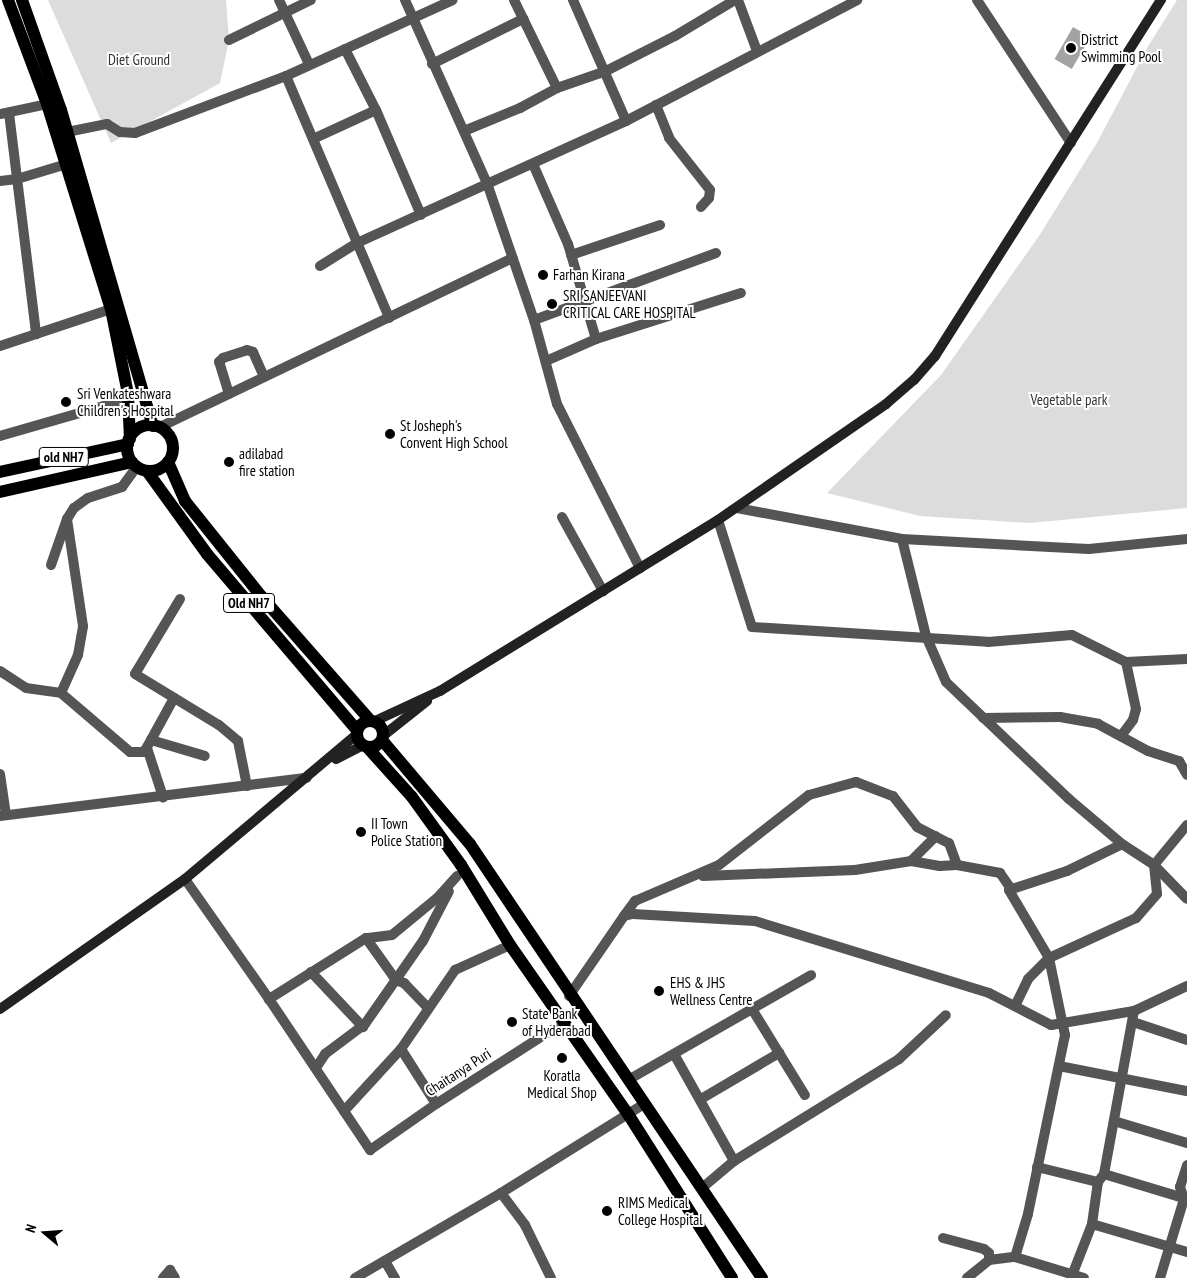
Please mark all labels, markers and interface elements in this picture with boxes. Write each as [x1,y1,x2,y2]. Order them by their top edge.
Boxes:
place label: District Swimming Pool [1081,30,1161,65]
marker: District Swimming Pool [1065,42,1077,54]
park label: Diet Ground [108,51,170,69]
place label: Farhan Kirana [553,266,625,284]
marker: Farhan Kirana [537,269,549,281]
place label: SRI SANJEEVANI CRITICAL CARE HOSPITAL [563,286,696,321]
marker: SRI SANJEEVANI CRITICAL CARE HOSPITAL [545,297,559,311]
place label: Sri Venkateshwara Children's Hospital [77,384,174,419]
park label: Vegetable park [1031,391,1107,409]
marker: Sri Venkateshwara Children's Hospital [59,395,73,409]
place label: St Josheph's Convent High School [400,416,508,451]
marker: St Josheph's Convent High School [384,428,396,440]
place label: adilabad fire station [239,444,295,479]
road number: old NH7 [38,446,90,468]
marker: adilabad fire station [223,456,235,468]
road number: Old NH7 [223,592,275,614]
place label: II Town Police Station [371,814,442,849]
marker: II Town Police Station [355,826,367,838]
place label: EHS & JHS Wellness Centre [670,973,752,1008]
marker: EHS & JHS Wellness Centre [652,984,666,998]
place label: State Bank of Hyderabad [522,1004,591,1039]
marker: State Bank of Hyderabad [506,1016,518,1028]
street label: Chaitanya Puri [422,1044,494,1100]
marker: Koratla Medical Shop [556,1052,568,1064]
place label: Koratla Medical Shop [527,1066,597,1101]
place label: RIMS Medical College Hospital [618,1193,703,1228]
marker: RIMS Medical College Hospital [600,1204,614,1218]
north arrow [20,1208,70,1258]
text: N [21,1222,40,1235]

